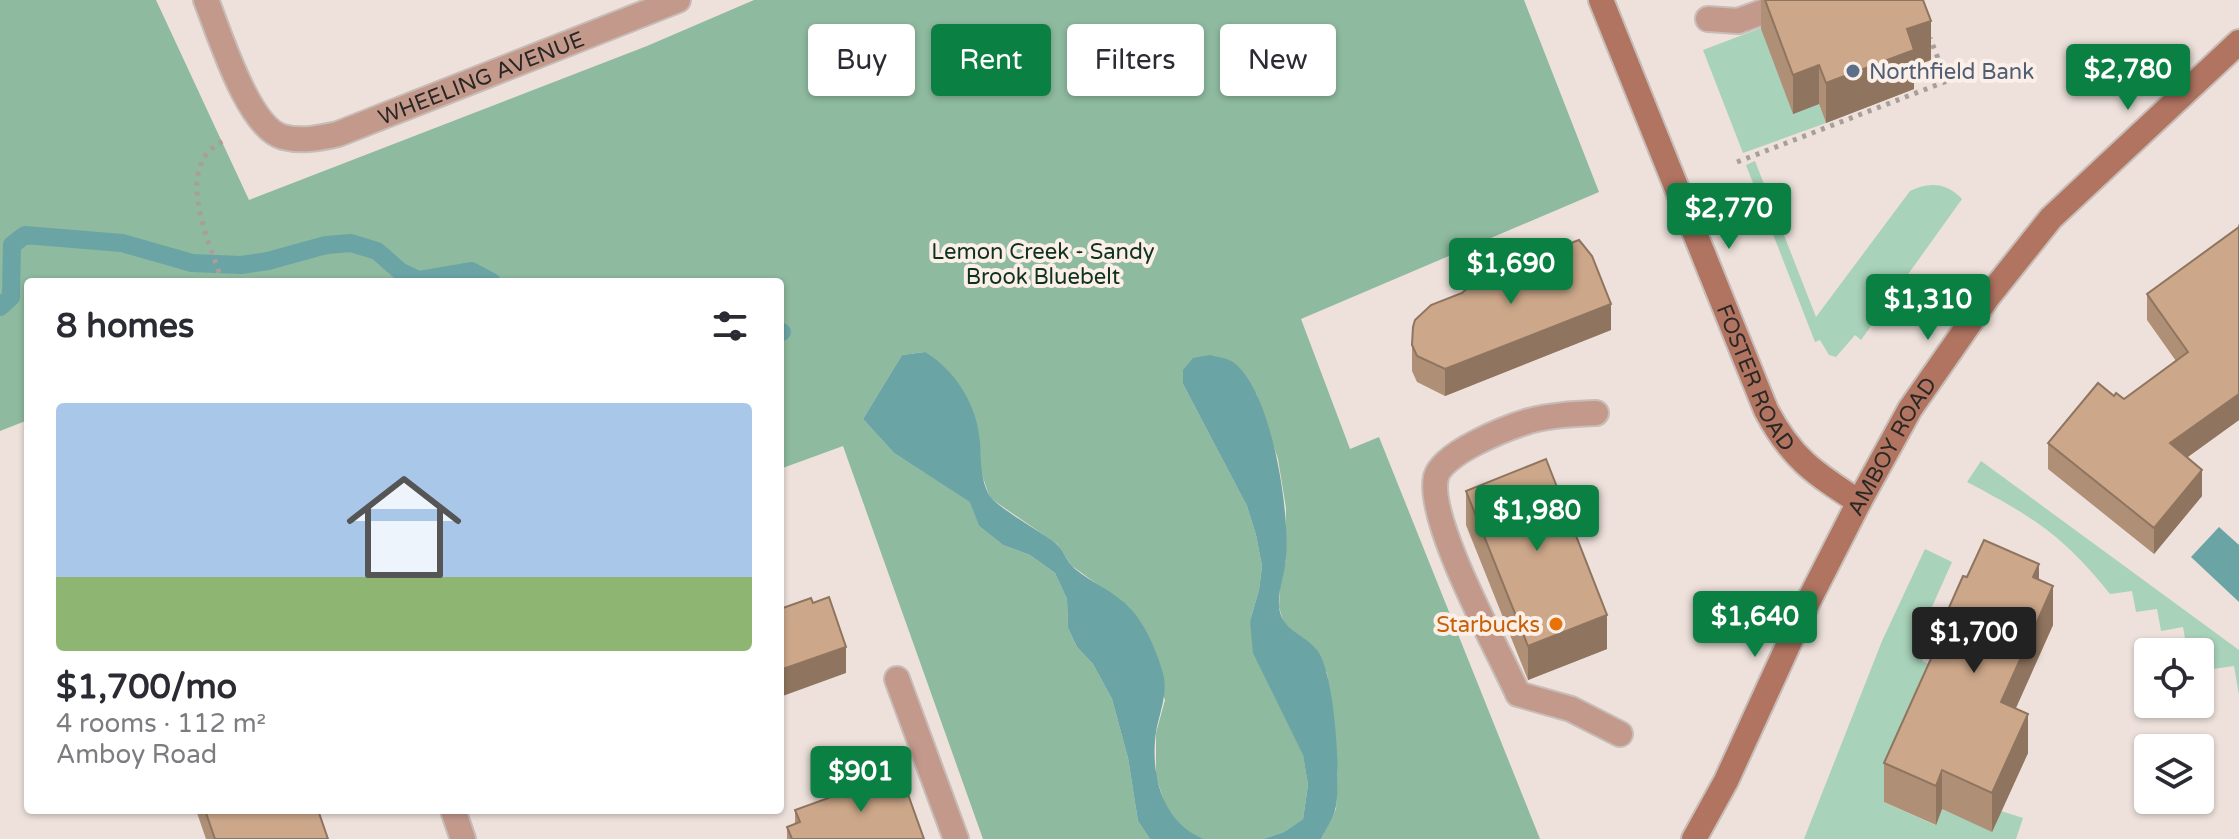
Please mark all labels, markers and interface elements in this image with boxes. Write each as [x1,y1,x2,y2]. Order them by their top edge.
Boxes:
chip: Buy [808,24,915,96]
chip: Rent [931,24,1051,96]
chip: Filters [1067,24,1204,96]
chip: New [1220,24,1336,96]
street label: WHEELING AVENUE [375,26,588,131]
pin: $2,780 [2063,44,2193,112]
text: $2,780 [2084,54,2172,85]
place label: Northfield Bank [1869,59,2034,85]
marker: Northfield Bank [1844,62,1862,80]
pin: $2,770 [1664,183,1794,251]
text: $2,770 [1685,193,1773,224]
pin: $1,690 [1446,238,1576,306]
park label: Lemon Creek - Sandy Brook Bluebelt [931,239,1155,290]
text: $1,690 [1467,248,1555,279]
pin: $1,310 [1863,274,1993,342]
text: $1,310 [1884,284,1972,315]
street label: FOSTER ROAD [1711,300,1800,457]
icon: filters [708,304,752,348]
text: 8 homes [56,306,194,347]
street label: AMBOY ROAD [1842,372,1942,520]
icon: home [332,455,476,599]
pin: $1,980 [1472,485,1602,553]
text: $1,980 [1493,495,1581,526]
pin: $1,640 [1690,591,1820,659]
text: $1,640 [1711,601,1799,632]
pin: $1,700 [1909,607,2039,675]
place label: Starbucks [1436,612,1540,638]
marker: Starbucks [1547,615,1565,633]
text: $1,700 [1930,617,2018,648]
map controls [2134,638,2214,814]
button: locate [2134,638,2214,718]
text: $1,700/mo [56,667,237,708]
text: 4 rooms · 112 m² [56,708,266,739]
button: layers [2134,734,2214,814]
text: Amboy Road [56,739,217,770]
pin: $901 [814,746,908,814]
text: $901 [828,756,894,787]

